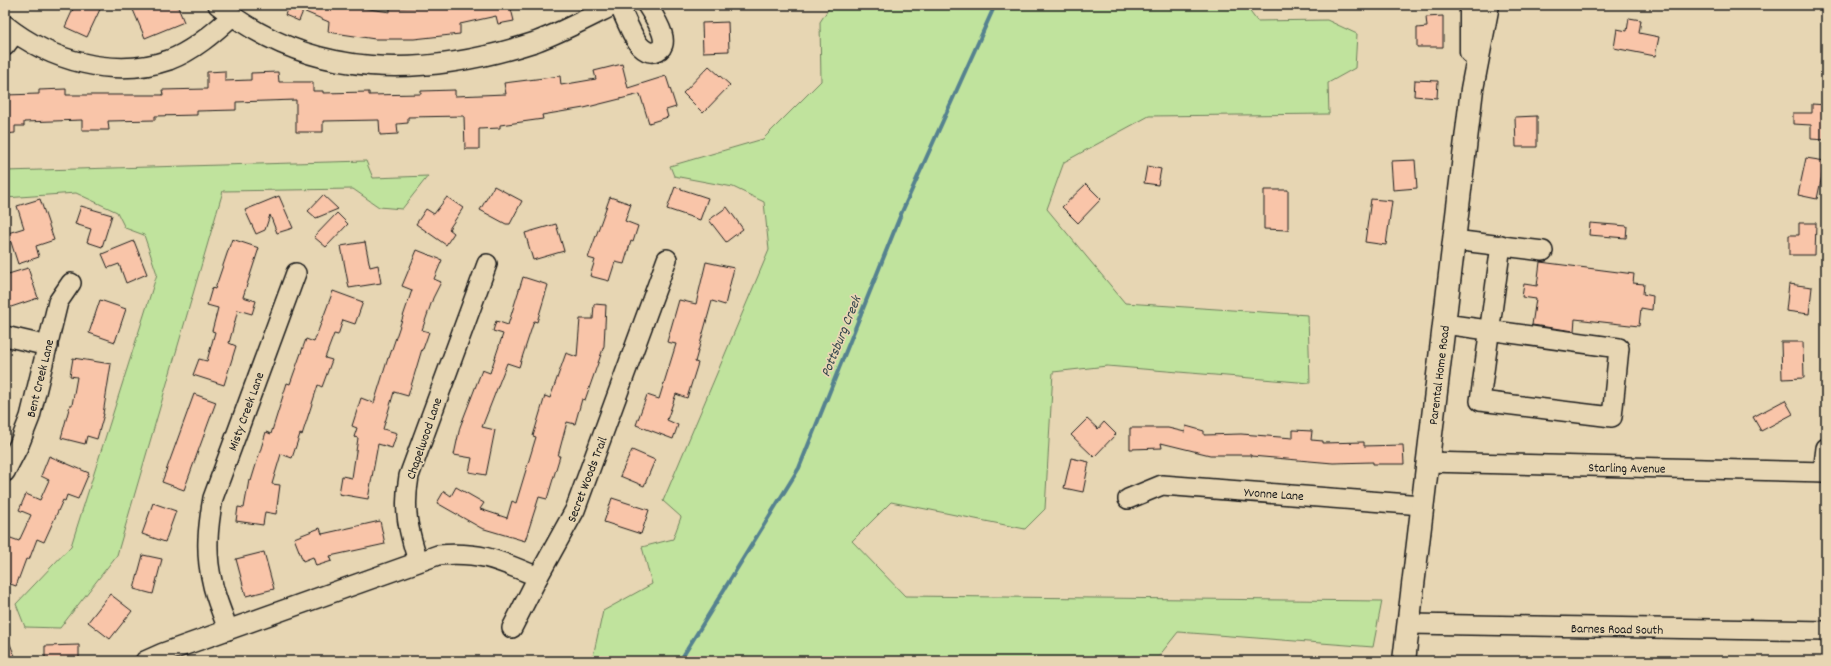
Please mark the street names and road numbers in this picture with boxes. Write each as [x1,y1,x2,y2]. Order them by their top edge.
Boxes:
street label: Parental Home Road [1425,325,1456,426]
street label: Bent Creek Lane [23,337,60,420]
street label: Misty Creek Lane [224,370,271,454]
street label: Chapelwood Lane [402,395,448,482]
street label: Secret Woods Trail [563,434,613,525]
street label: Starling Avenue [1588,459,1666,480]
street label: Yvonne Lane [1243,484,1305,507]
street label: Barnes Road South [1571,620,1663,641]

